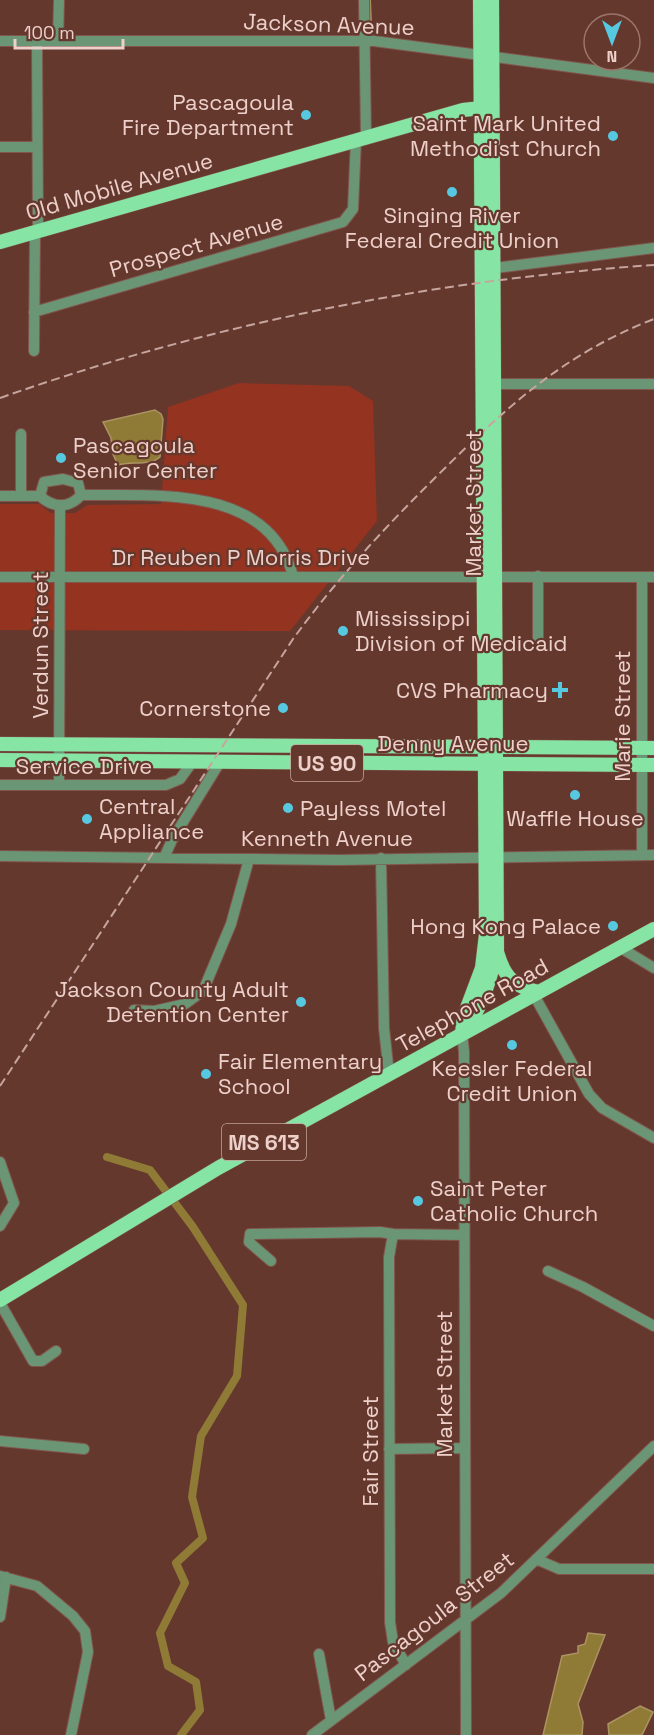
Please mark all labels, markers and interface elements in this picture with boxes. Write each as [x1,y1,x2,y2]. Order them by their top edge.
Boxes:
street label: Jackson Avenue [243,7,415,41]
scale bar [15,12,123,50]
north arrow [582,12,642,72]
text: 100 m [24,21,75,44]
text: N [607,46,617,67]
place label: Pascagoula Fire Department [122,88,294,141]
marker: Pascagoula Fire Department [299,108,313,122]
place label: Saint Mark United Methodist Church [410,109,601,162]
marker: Saint Mark United Methodist Church [606,129,620,143]
street label: Old Mobile Avenue [22,146,216,226]
marker: Singing River Federal Credit Union [445,185,459,199]
place label: Singing River Federal Credit Union [345,201,559,254]
street label: Prospect Avenue [106,207,286,283]
street label: Market Street [459,430,487,576]
place label: Pascagoula Senior Center [73,431,217,484]
marker: Pascagoula Senior Center [54,451,68,465]
street label: Dr Reuben P Morris Drive [112,543,370,571]
street label: Verdun Street [26,571,54,719]
place label: Mississippi Division of Medicaid [355,604,567,657]
marker: Mississippi Division of Medicaid [336,624,350,638]
street label: Marie Street [608,650,636,782]
place label: CVS Pharmacy [396,676,548,704]
marker: CVS Pharmacy [553,683,567,697]
place label: Cornerstone [139,694,271,722]
marker: Cornerstone [276,701,290,715]
street label: Denny Avenue [378,729,528,757]
road number: US 90 [291,745,363,781]
street label: Service Drive [16,752,152,780]
marker: Waffle House [568,788,582,802]
place label: Central Appliance [99,792,204,845]
place label: Payless Motel [300,794,446,822]
marker: Payless Motel [281,801,295,815]
place label: Waffle House [506,804,644,832]
marker: Central Appliance [80,812,94,826]
street label: Kenneth Avenue [241,824,413,852]
place label: Hong Kong Palace [410,912,601,940]
marker: Hong Kong Palace [606,919,620,933]
street label: Telephone Road [391,952,553,1058]
place label: Jackson County Adult Detention Center [55,975,289,1028]
marker: Jackson County Adult Detention Center [294,995,308,1009]
marker: Keesler Federal Credit Union [505,1038,519,1052]
place label: Fair Elementary School [218,1047,382,1100]
place label: Keesler Federal Credit Union [432,1054,592,1107]
marker: Fair Elementary School [199,1067,213,1081]
road number: MS 613 [222,1124,306,1160]
place label: Saint Peter Catholic Church [430,1174,598,1227]
marker: Saint Peter Catholic Church [411,1194,425,1208]
street label: Market Street [430,1311,458,1457]
street label: Fair Street [356,1396,384,1506]
street label: Pascagoula Street [349,1545,519,1687]

